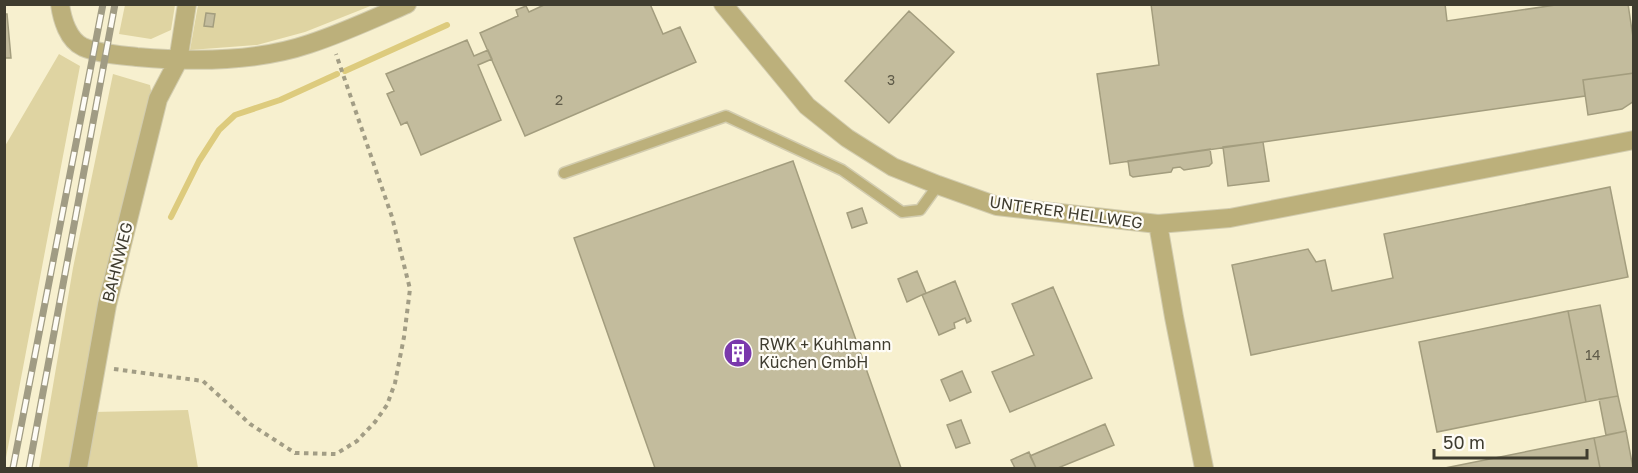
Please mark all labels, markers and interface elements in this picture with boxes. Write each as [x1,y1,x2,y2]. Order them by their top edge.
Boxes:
house number: 3 [887,71,895,88]
house number: 2 [555,91,563,108]
street label: UNTERER HELLWEG [988,191,1144,233]
street label: BAHNWEG [97,220,137,304]
place label: RWK + Kuhlmann Küchen GmbH [759,334,891,372]
building icon: RWK + Kuhlmann Küchen GmbH [722,337,754,369]
house number: 14 [1585,346,1601,363]
scale bar [1434,422,1587,460]
text: 50 m [1443,431,1485,453]

